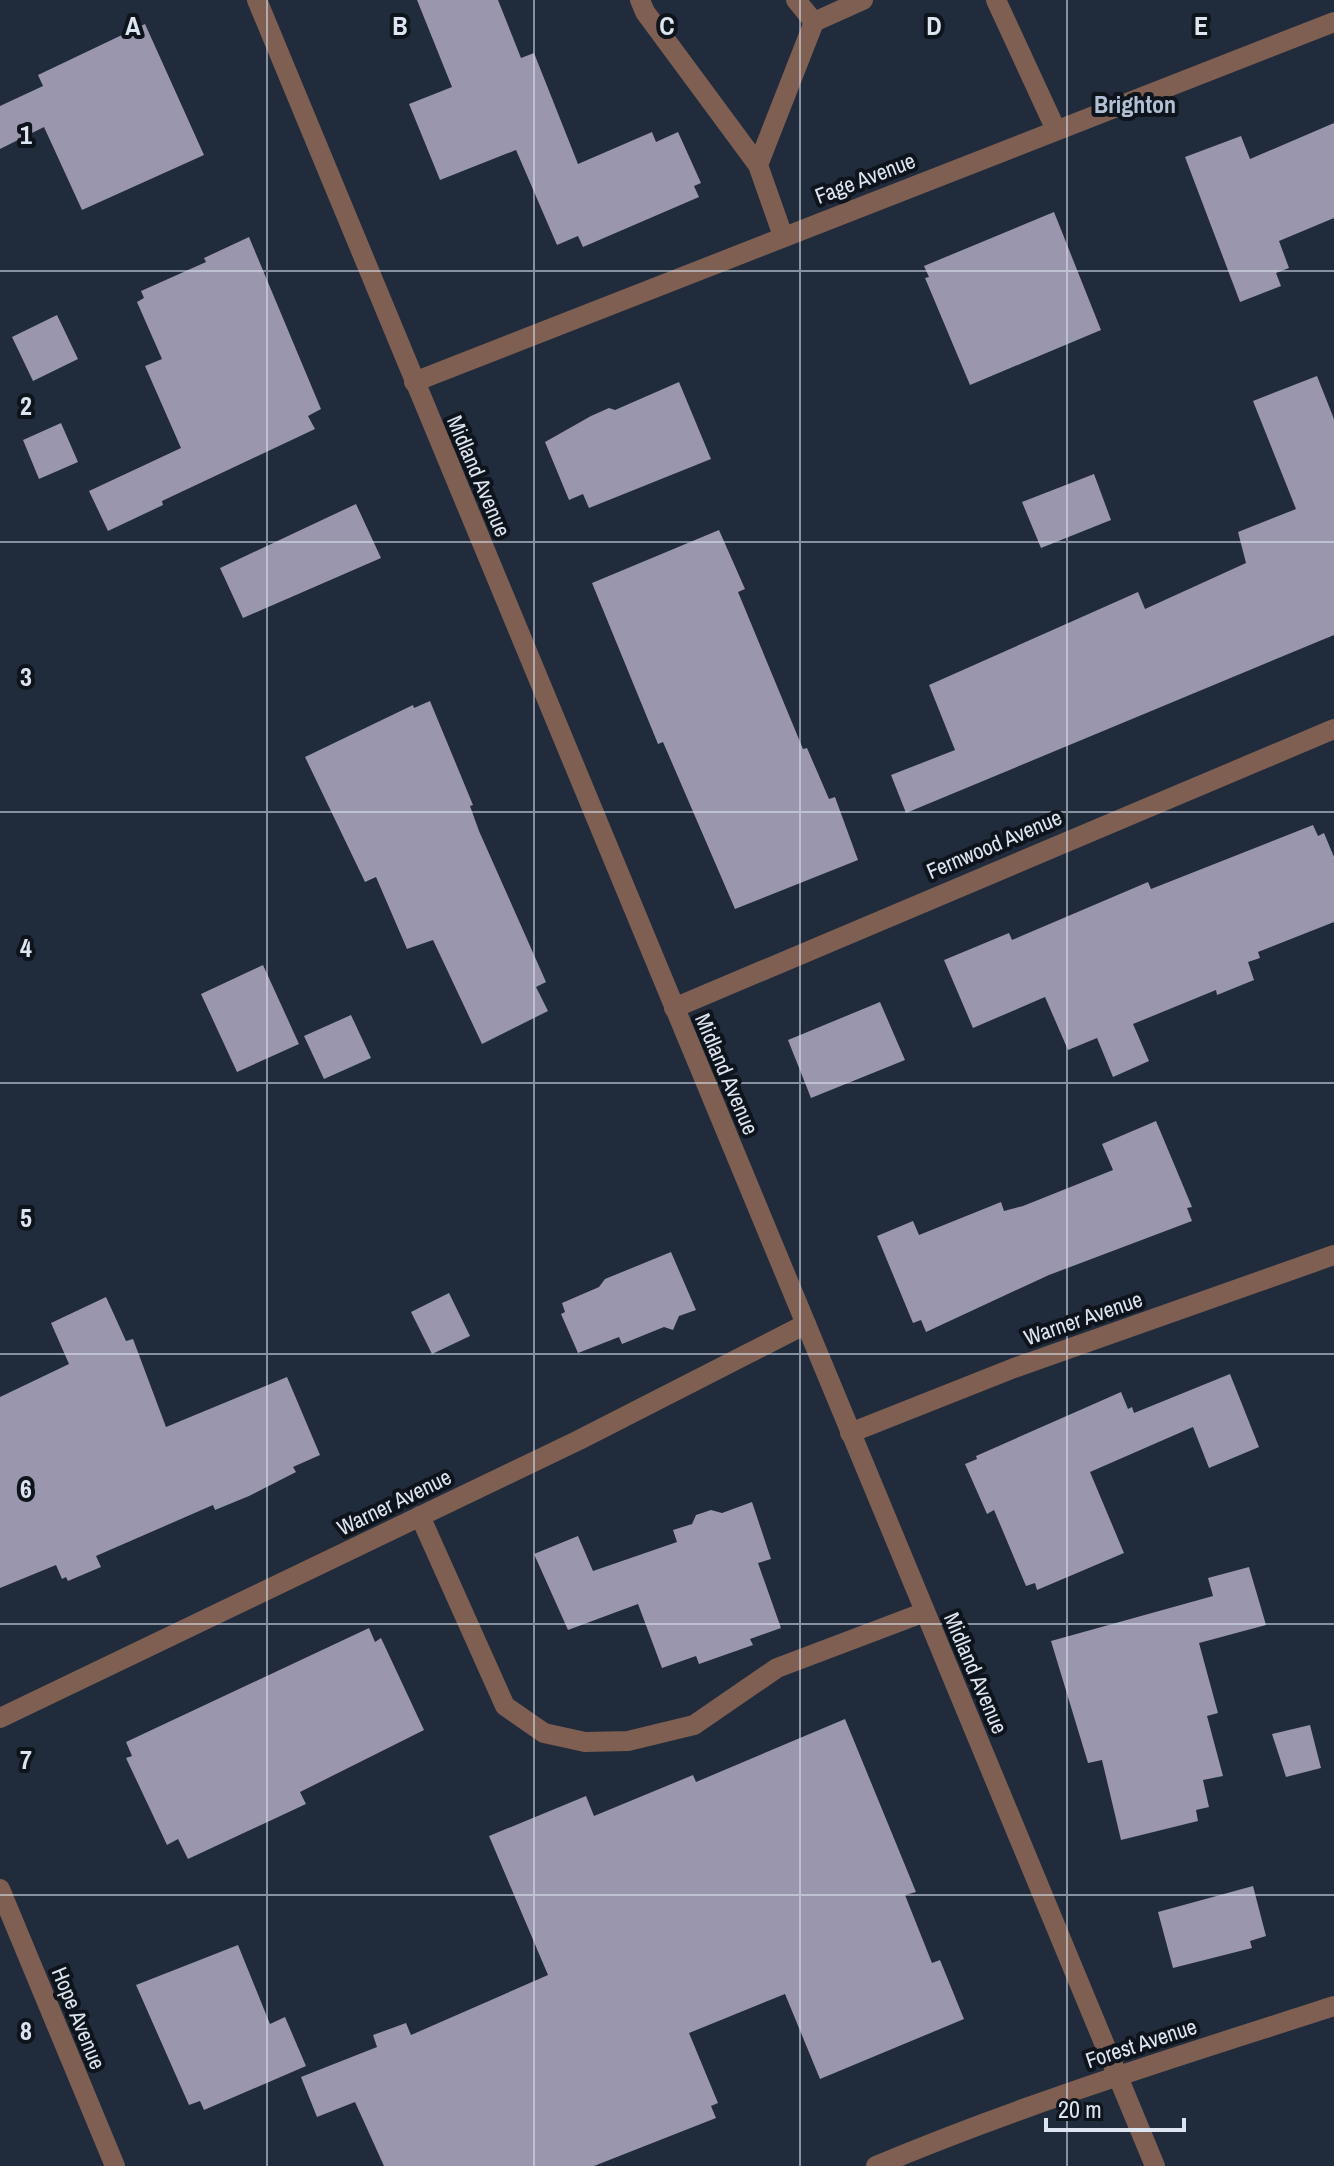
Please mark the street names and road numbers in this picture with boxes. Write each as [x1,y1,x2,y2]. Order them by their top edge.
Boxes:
street label: Fage Avenue [811,145,919,211]
street label: Midland Avenue [440,411,518,541]
street label: Fernwood Avenue [922,802,1066,886]
street label: Midland Avenue [688,1009,766,1139]
street label: Warner Avenue [1020,1284,1146,1352]
street label: Warner Avenue [332,1461,456,1543]
street label: Midland Avenue [937,1608,1015,1738]
street label: Hope Avenue [45,1962,113,2074]
street label: Forest Avenue [1082,2011,1200,2075]

